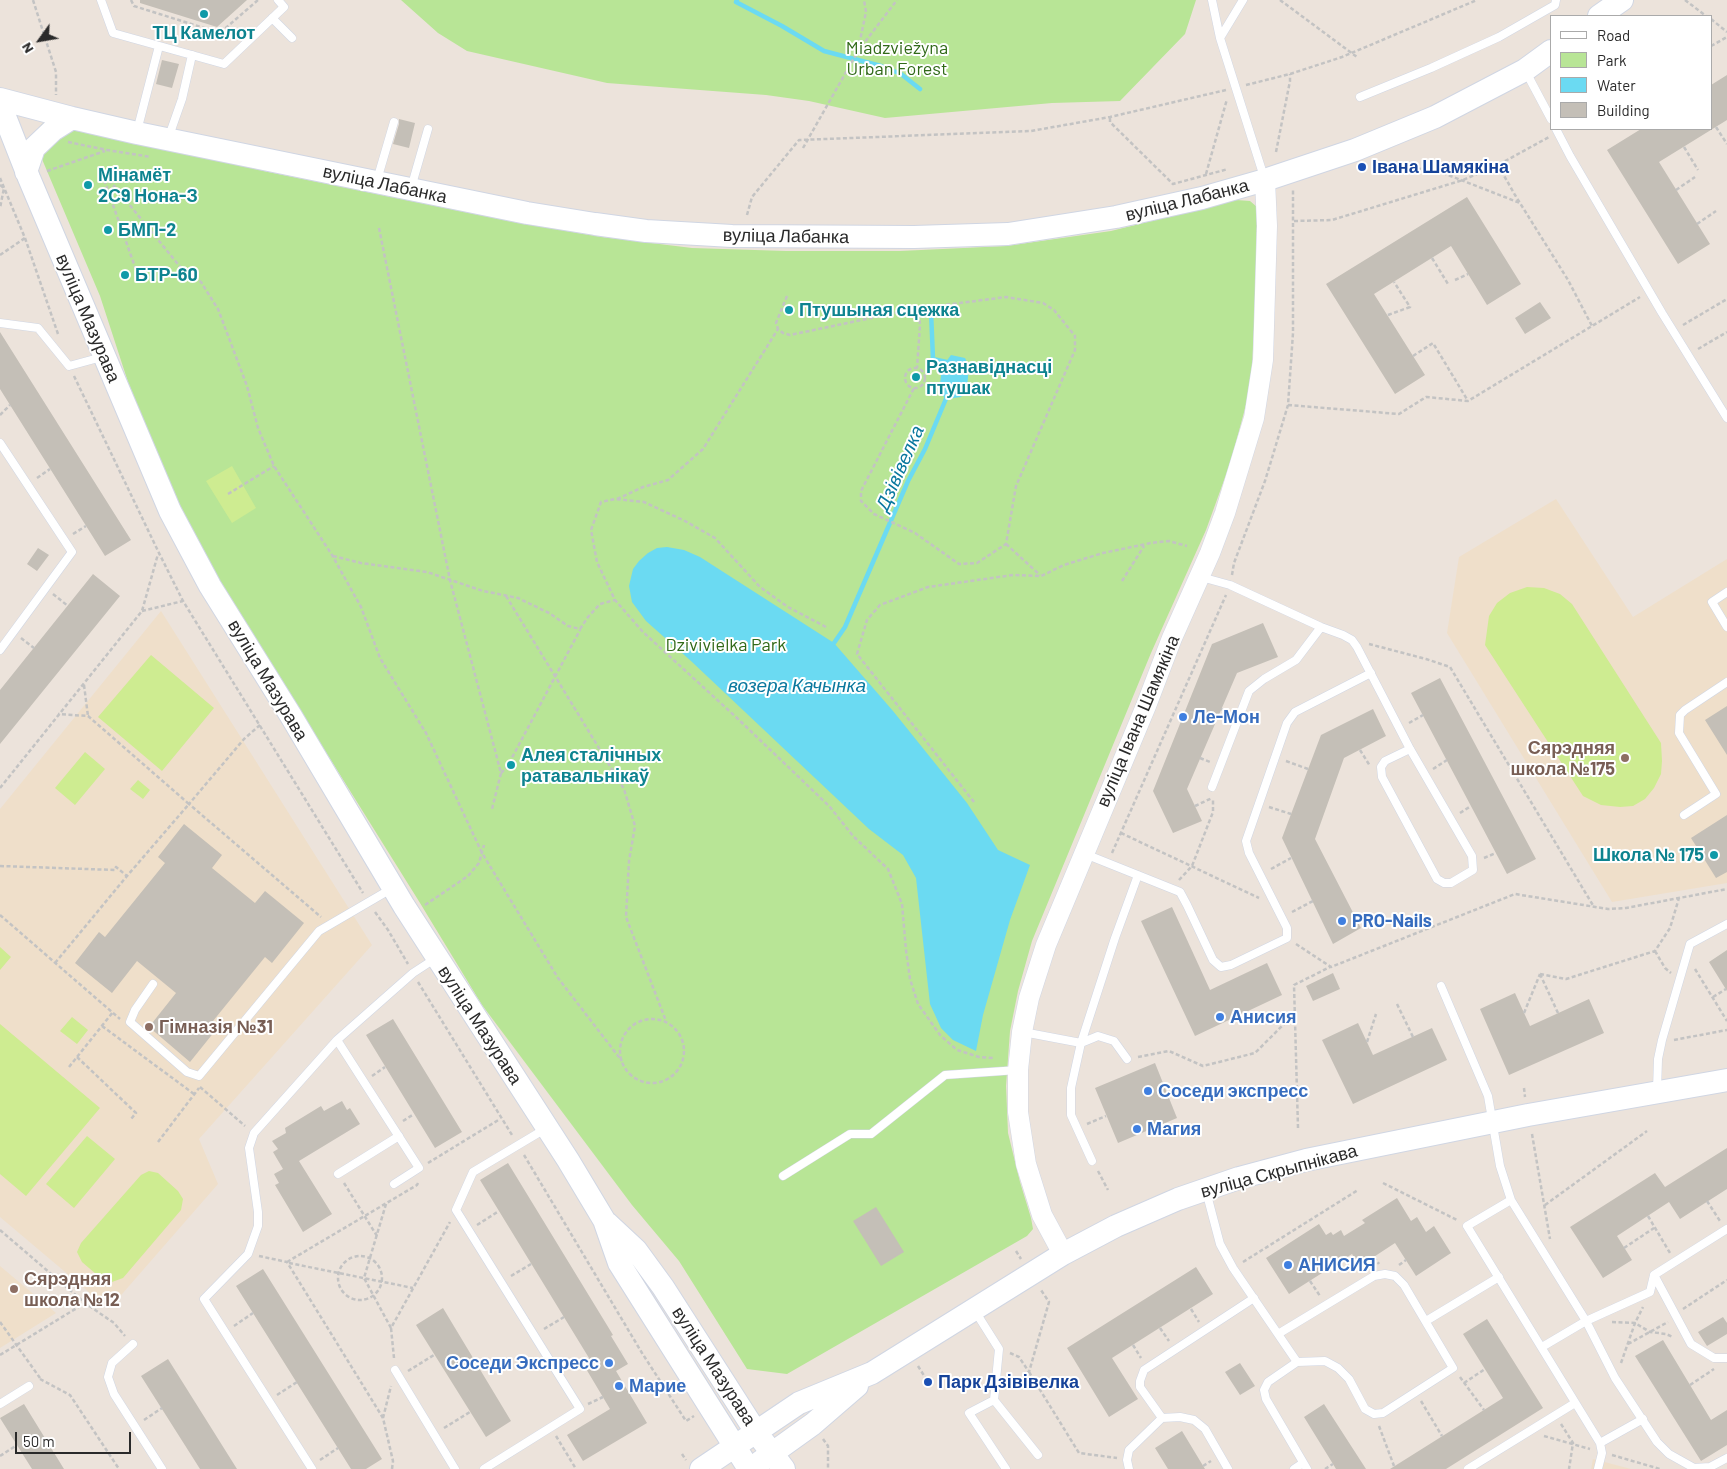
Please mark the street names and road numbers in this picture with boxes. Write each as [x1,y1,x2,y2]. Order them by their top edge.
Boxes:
street label: вуліца Лабанка [321,160,449,208]
street label: вуліца Лабанка [1123,174,1251,226]
street label: вуліца Лабанка [723,224,849,248]
street label: вуліца Мазурава [51,251,125,385]
street label: вуліца Мазурава [223,616,313,744]
street label: вуліца Івана Шамякіна [1092,632,1184,810]
street label: вуліца Мазурава [434,961,526,1089]
street label: вуліца Скрыпнікава [1198,1140,1360,1202]
street label: вуліца Мазурава [668,1302,760,1430]

